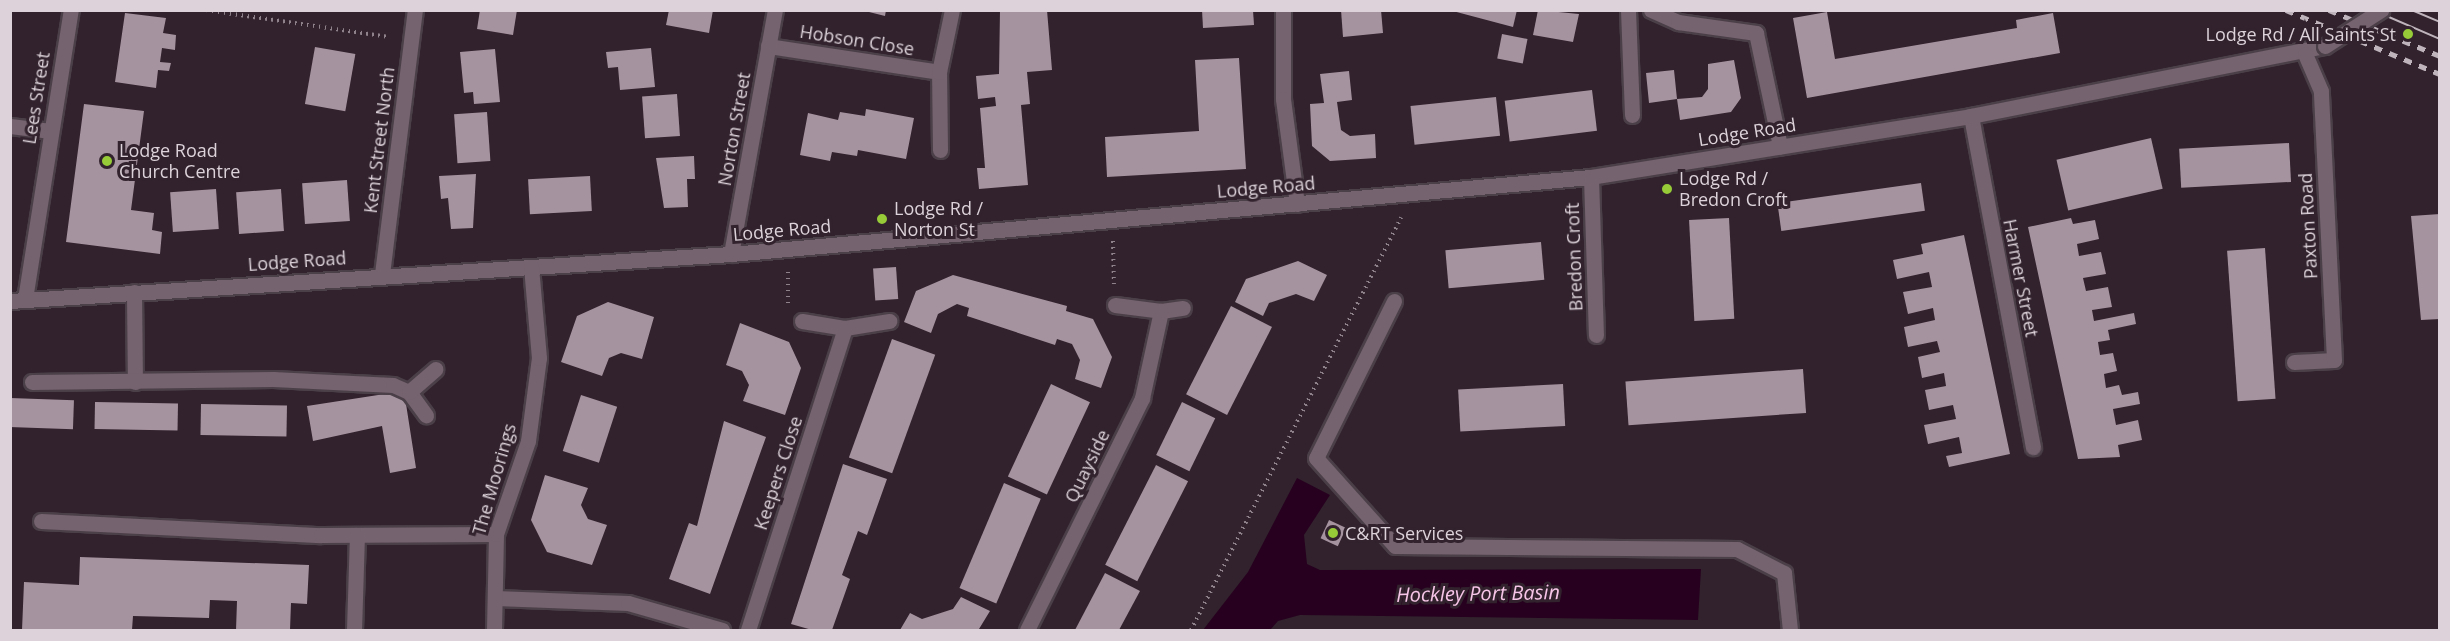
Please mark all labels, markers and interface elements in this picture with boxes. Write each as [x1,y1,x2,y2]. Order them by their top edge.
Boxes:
street label: Hobson Close [798,20,916,60]
place label: Lodge Rd / All Saints St [2206,23,2396,45]
marker: Lodge Rd / All Saints St [2401,27,2415,41]
street label: Lees Street [18,50,54,146]
street label: Kent Street North [359,66,399,214]
street label: Norton Street [713,71,755,187]
street label: Lodge Road [1697,114,1797,150]
place label: Lodge Road Church Centre [119,140,240,182]
marker: Lodge Road Church Centre [100,154,114,168]
place label: Lodge Rd / Bredon Croft [1679,168,1788,210]
street label: Lodge Road [1216,172,1316,202]
street label: Paxton Road [2294,172,2322,280]
marker: Lodge Rd / Bredon Croft [1660,182,1674,196]
place label: Lodge Rd / Norton St [894,198,983,240]
street label: Bredon Croft [1561,202,1587,312]
marker: Lodge Rd / Norton St [875,212,889,226]
street label: Lodge Road [732,215,832,245]
street label: Harmer Street [1999,217,2043,339]
street label: Lodge Road [247,247,347,275]
street label: Keepers Close [749,413,807,533]
street label: The Moorings [468,421,520,537]
street label: Quayside [1060,426,1114,506]
place label: C&RT Services [1345,522,1463,544]
marker: C&RT Services [1326,526,1340,540]
water label: Hockley Port Basin [1396,580,1560,606]

